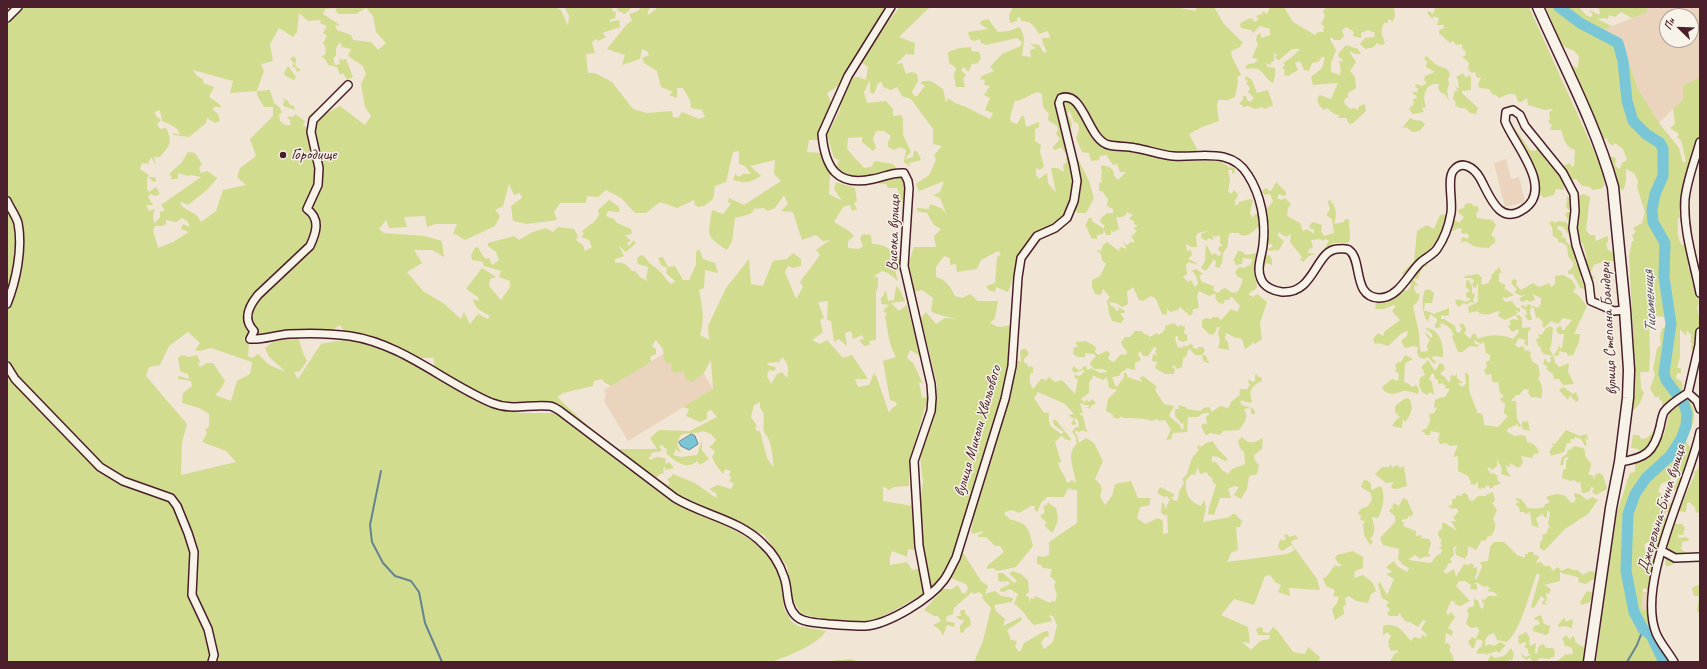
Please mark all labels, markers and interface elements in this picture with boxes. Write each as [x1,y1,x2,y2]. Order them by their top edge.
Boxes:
north arrow [1659,8,1699,48]
text: Пн [1660,16,1678,32]
place label: Городище [291,145,336,165]
marker: Городище [278,150,288,160]
street label: Висока вулиця [883,195,905,271]
street label: вулиця Степана Бандери [1596,262,1622,396]
water label: Тисьмениця [1638,270,1662,334]
street label: вулиця Миколи Хвильового [950,363,1006,499]
street label: Джерельна-Бічна вулиця [1633,443,1691,575]

